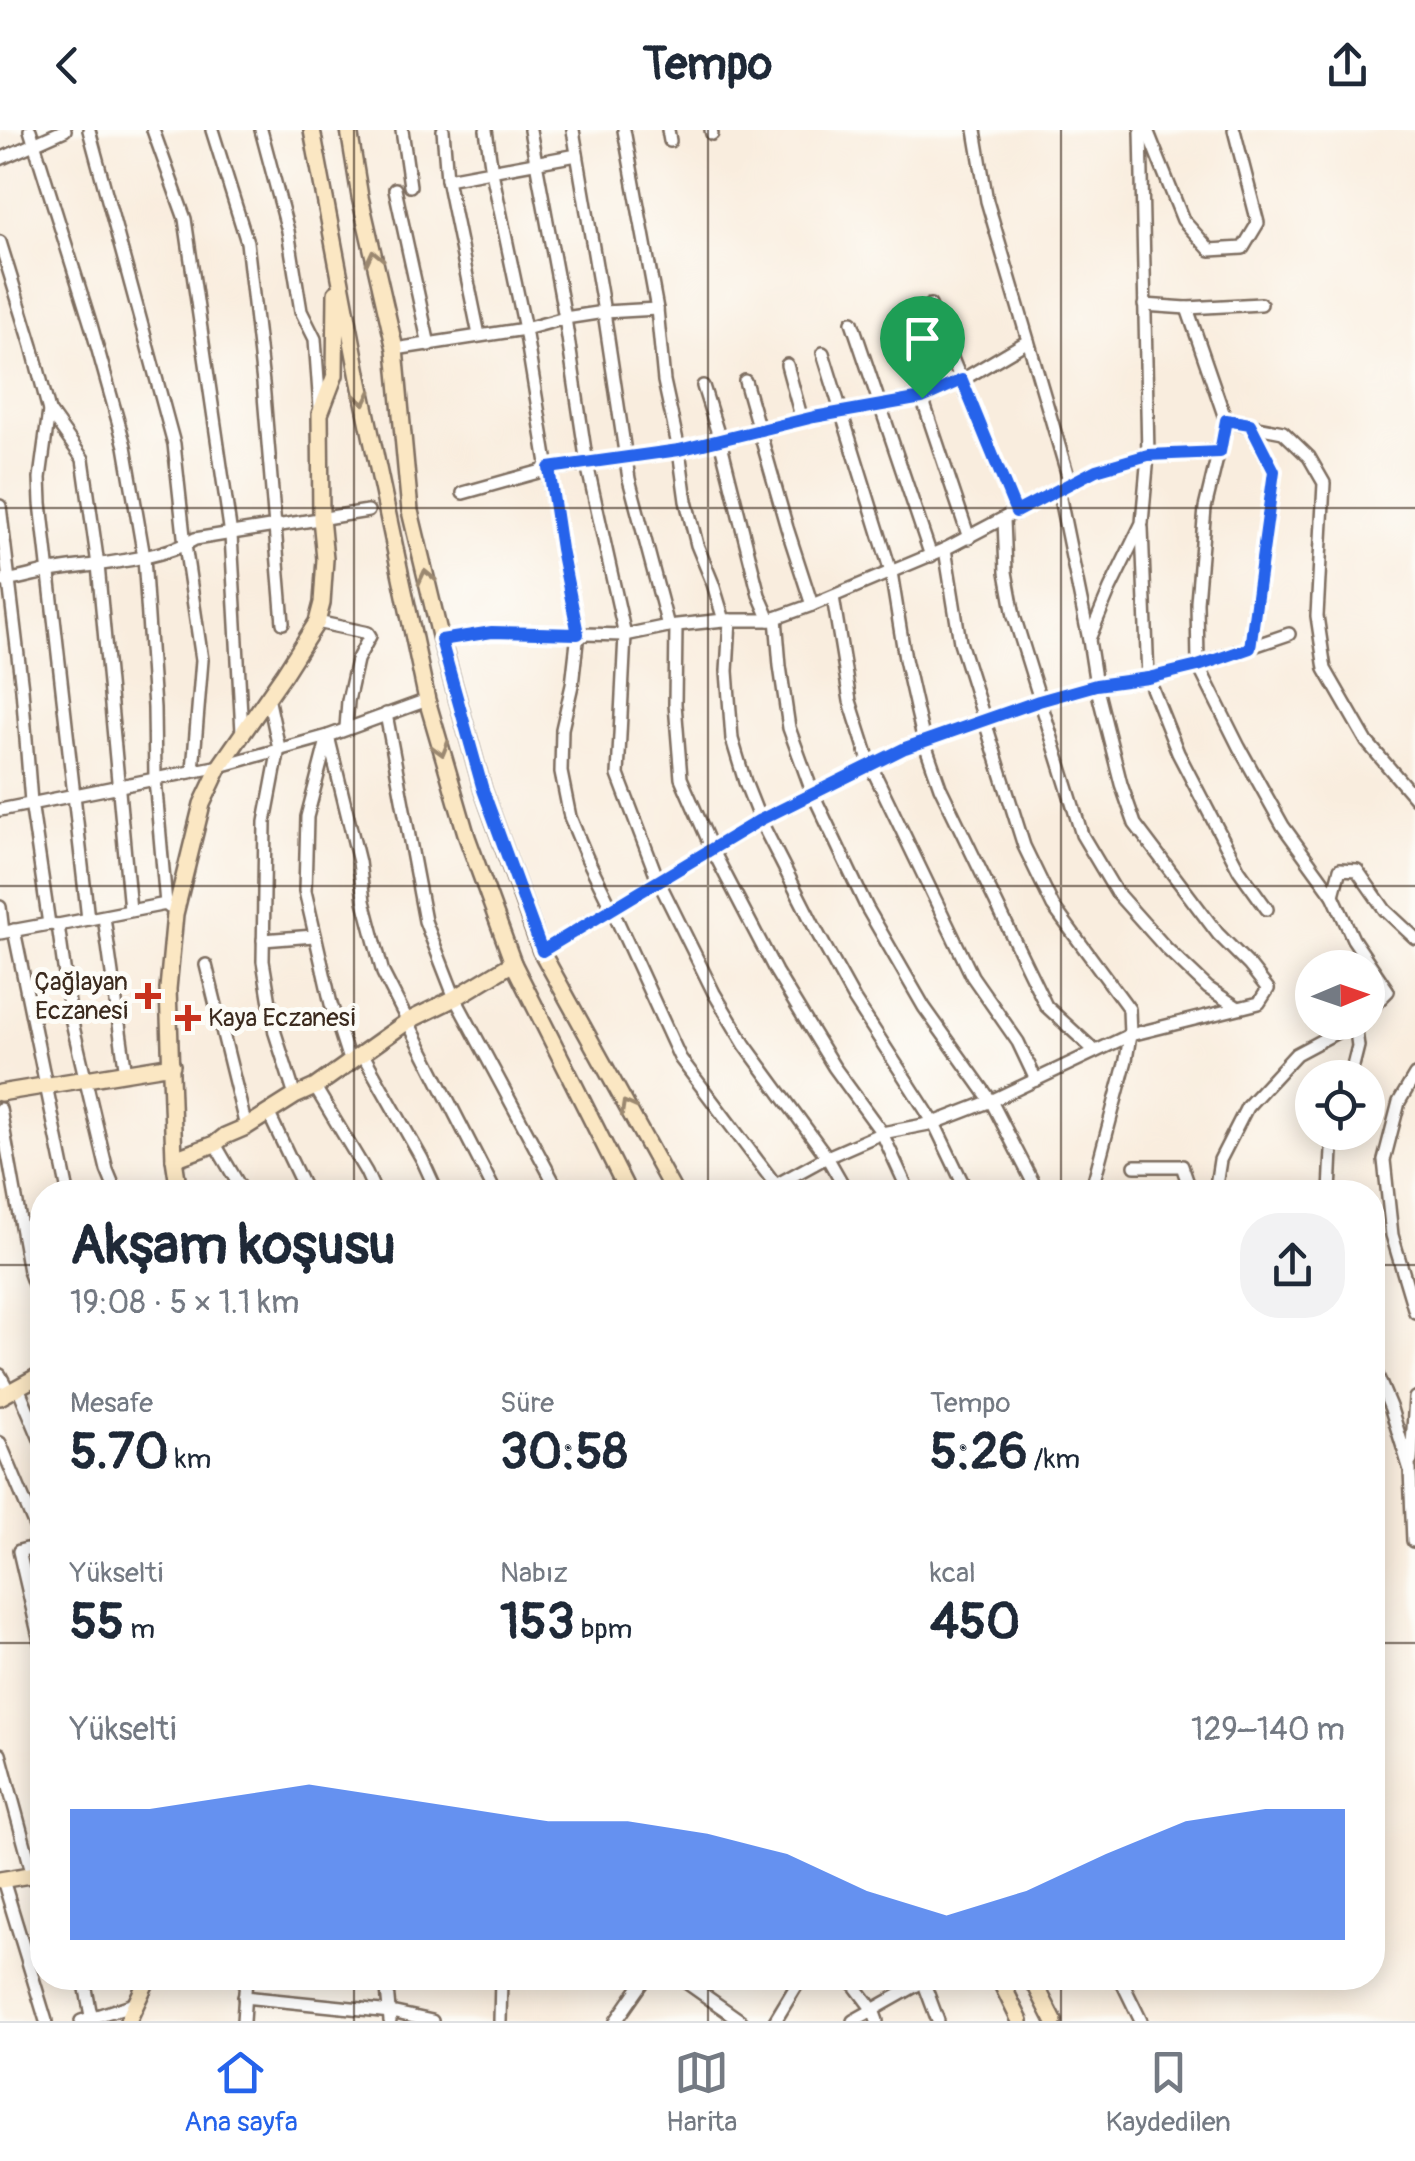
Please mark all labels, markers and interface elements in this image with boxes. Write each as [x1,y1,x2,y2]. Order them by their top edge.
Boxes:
text: Tempo [643,37,772,93]
icon: back [40,38,95,93]
icon: share [1320,38,1375,93]
one-way arrow [364,249,385,266]
pin [880,296,965,399]
icon: arrive [895,311,950,366]
one-way arrow [352,389,373,406]
one-way arrow [417,569,438,586]
one-way arrow [430,740,451,757]
north arrow [1295,950,1385,1040]
map controls [1295,950,1385,1150]
place label: Çağlayan Eczanesi [34,967,128,1027]
marker: Çağlayan Eczanesi [137,985,159,1007]
place label: Kaya Eczanesi [208,1003,355,1034]
marker: Kaya Eczanesi [177,1007,199,1029]
button: locate [1295,1060,1385,1150]
one-way arrow [620,1100,640,1118]
text: Akşam koşusu [70,1211,396,1280]
button: share [1240,1213,1345,1318]
text: 19:08 · 5 × 1.1 km [70,1283,299,1323]
text: Mesafe [70,1386,153,1421]
text: Süre [500,1386,554,1421]
text: Tempo [930,1386,1011,1421]
text: 5.70 [70,1421,169,1484]
text: 30:58 [500,1421,628,1484]
text: 5:26 [930,1421,1028,1484]
text: km [169,1442,211,1477]
text: /km [1028,1442,1080,1477]
text: Yükselti [70,1556,163,1591]
text: Nabız [500,1556,568,1591]
text: kcal [930,1556,976,1591]
text: 55 [70,1591,124,1654]
text: 153 [500,1591,575,1654]
text: 450 [930,1591,1020,1654]
text: m [124,1612,155,1647]
text: bpm [575,1612,632,1647]
text: Yükselti [70,1710,176,1750]
text: 129–140 m [1191,1710,1345,1750]
tab: Ana sayfa [184,2045,298,2140]
tab: Harita [666,2045,737,2140]
tab: Kaydedilen [1105,2045,1231,2140]

